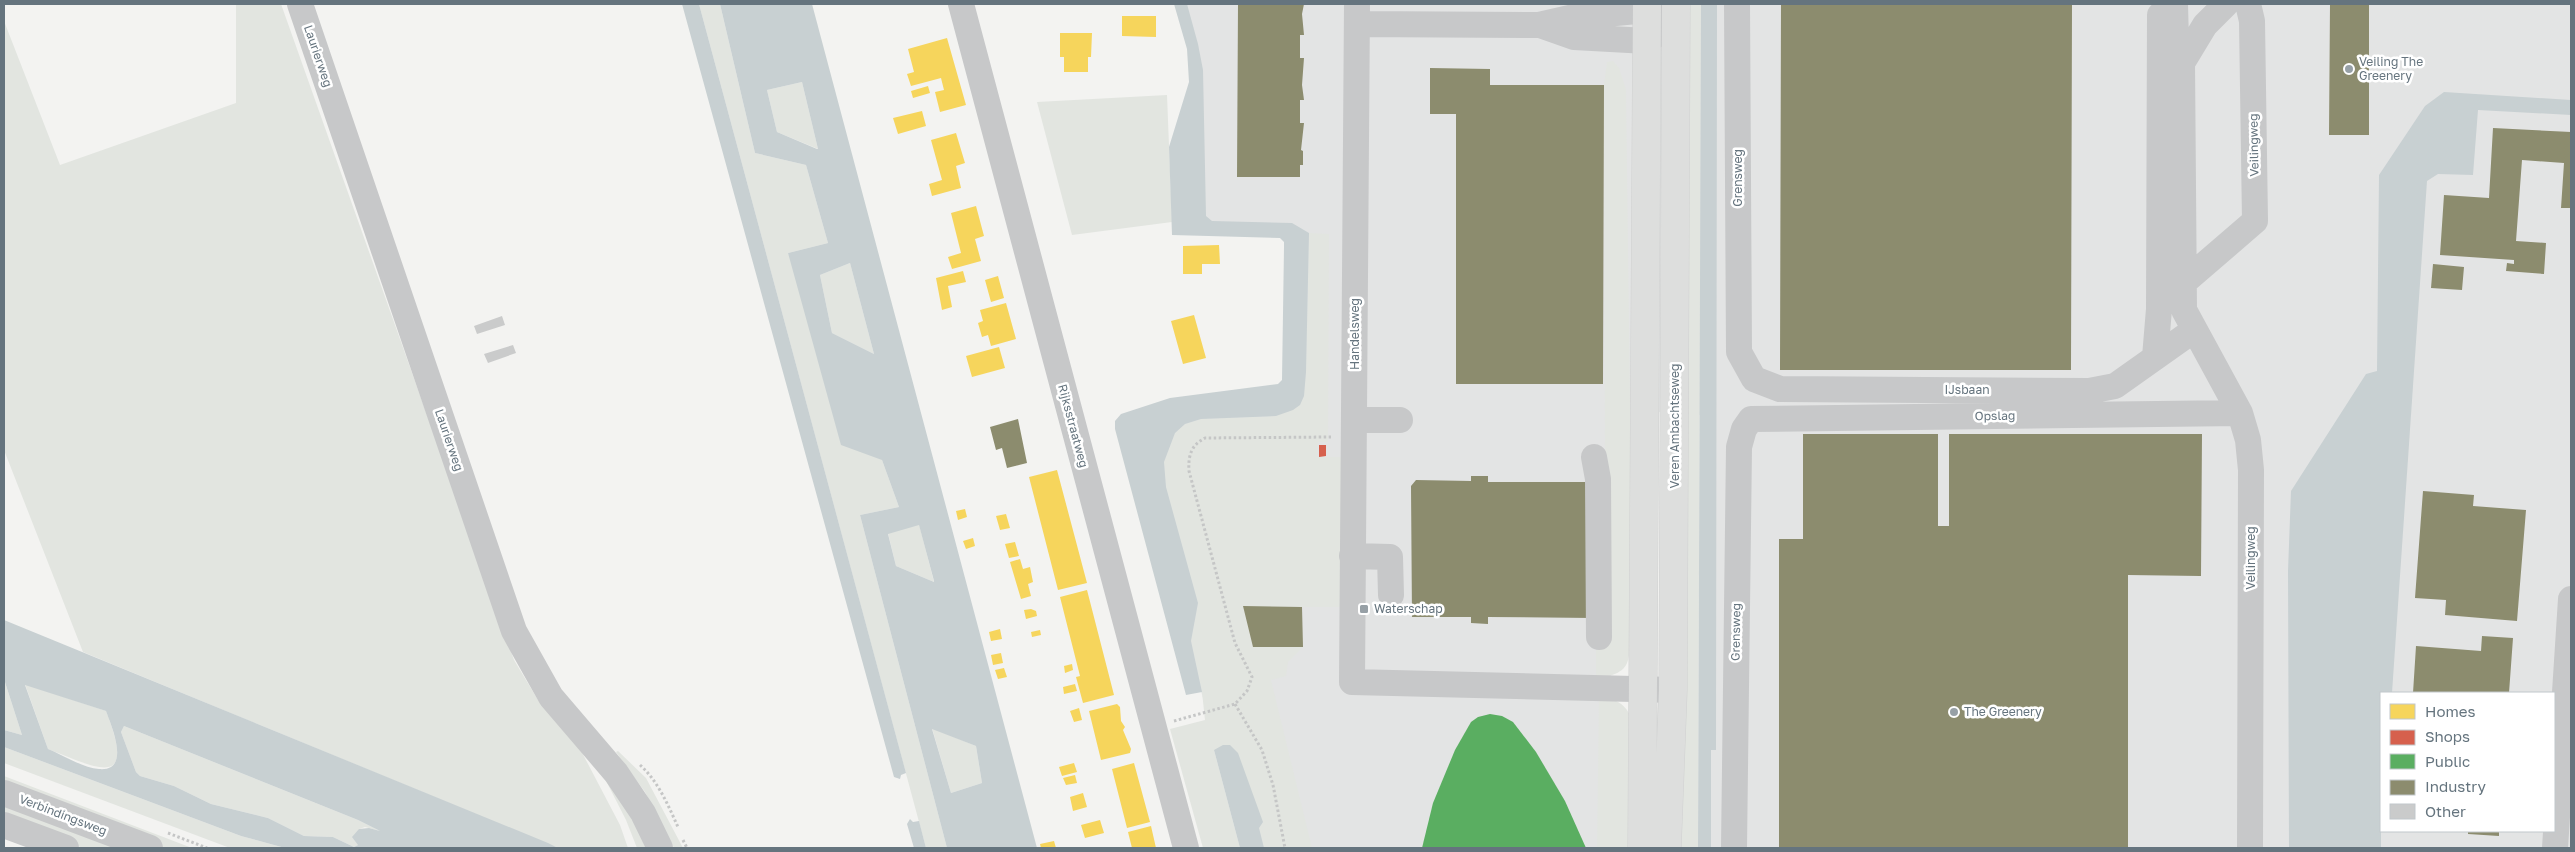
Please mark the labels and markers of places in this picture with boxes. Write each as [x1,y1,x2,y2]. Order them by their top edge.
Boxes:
place label: Veiling The Greenery [2359,54,2423,83]
marker: Veiling The Greenery [2343,63,2355,75]
place label: Waterschap [1374,601,1443,616]
marker: Waterschap [1358,603,1370,615]
place label: The Greenery [1964,704,2042,719]
marker: The Greenery [1948,706,1960,718]

